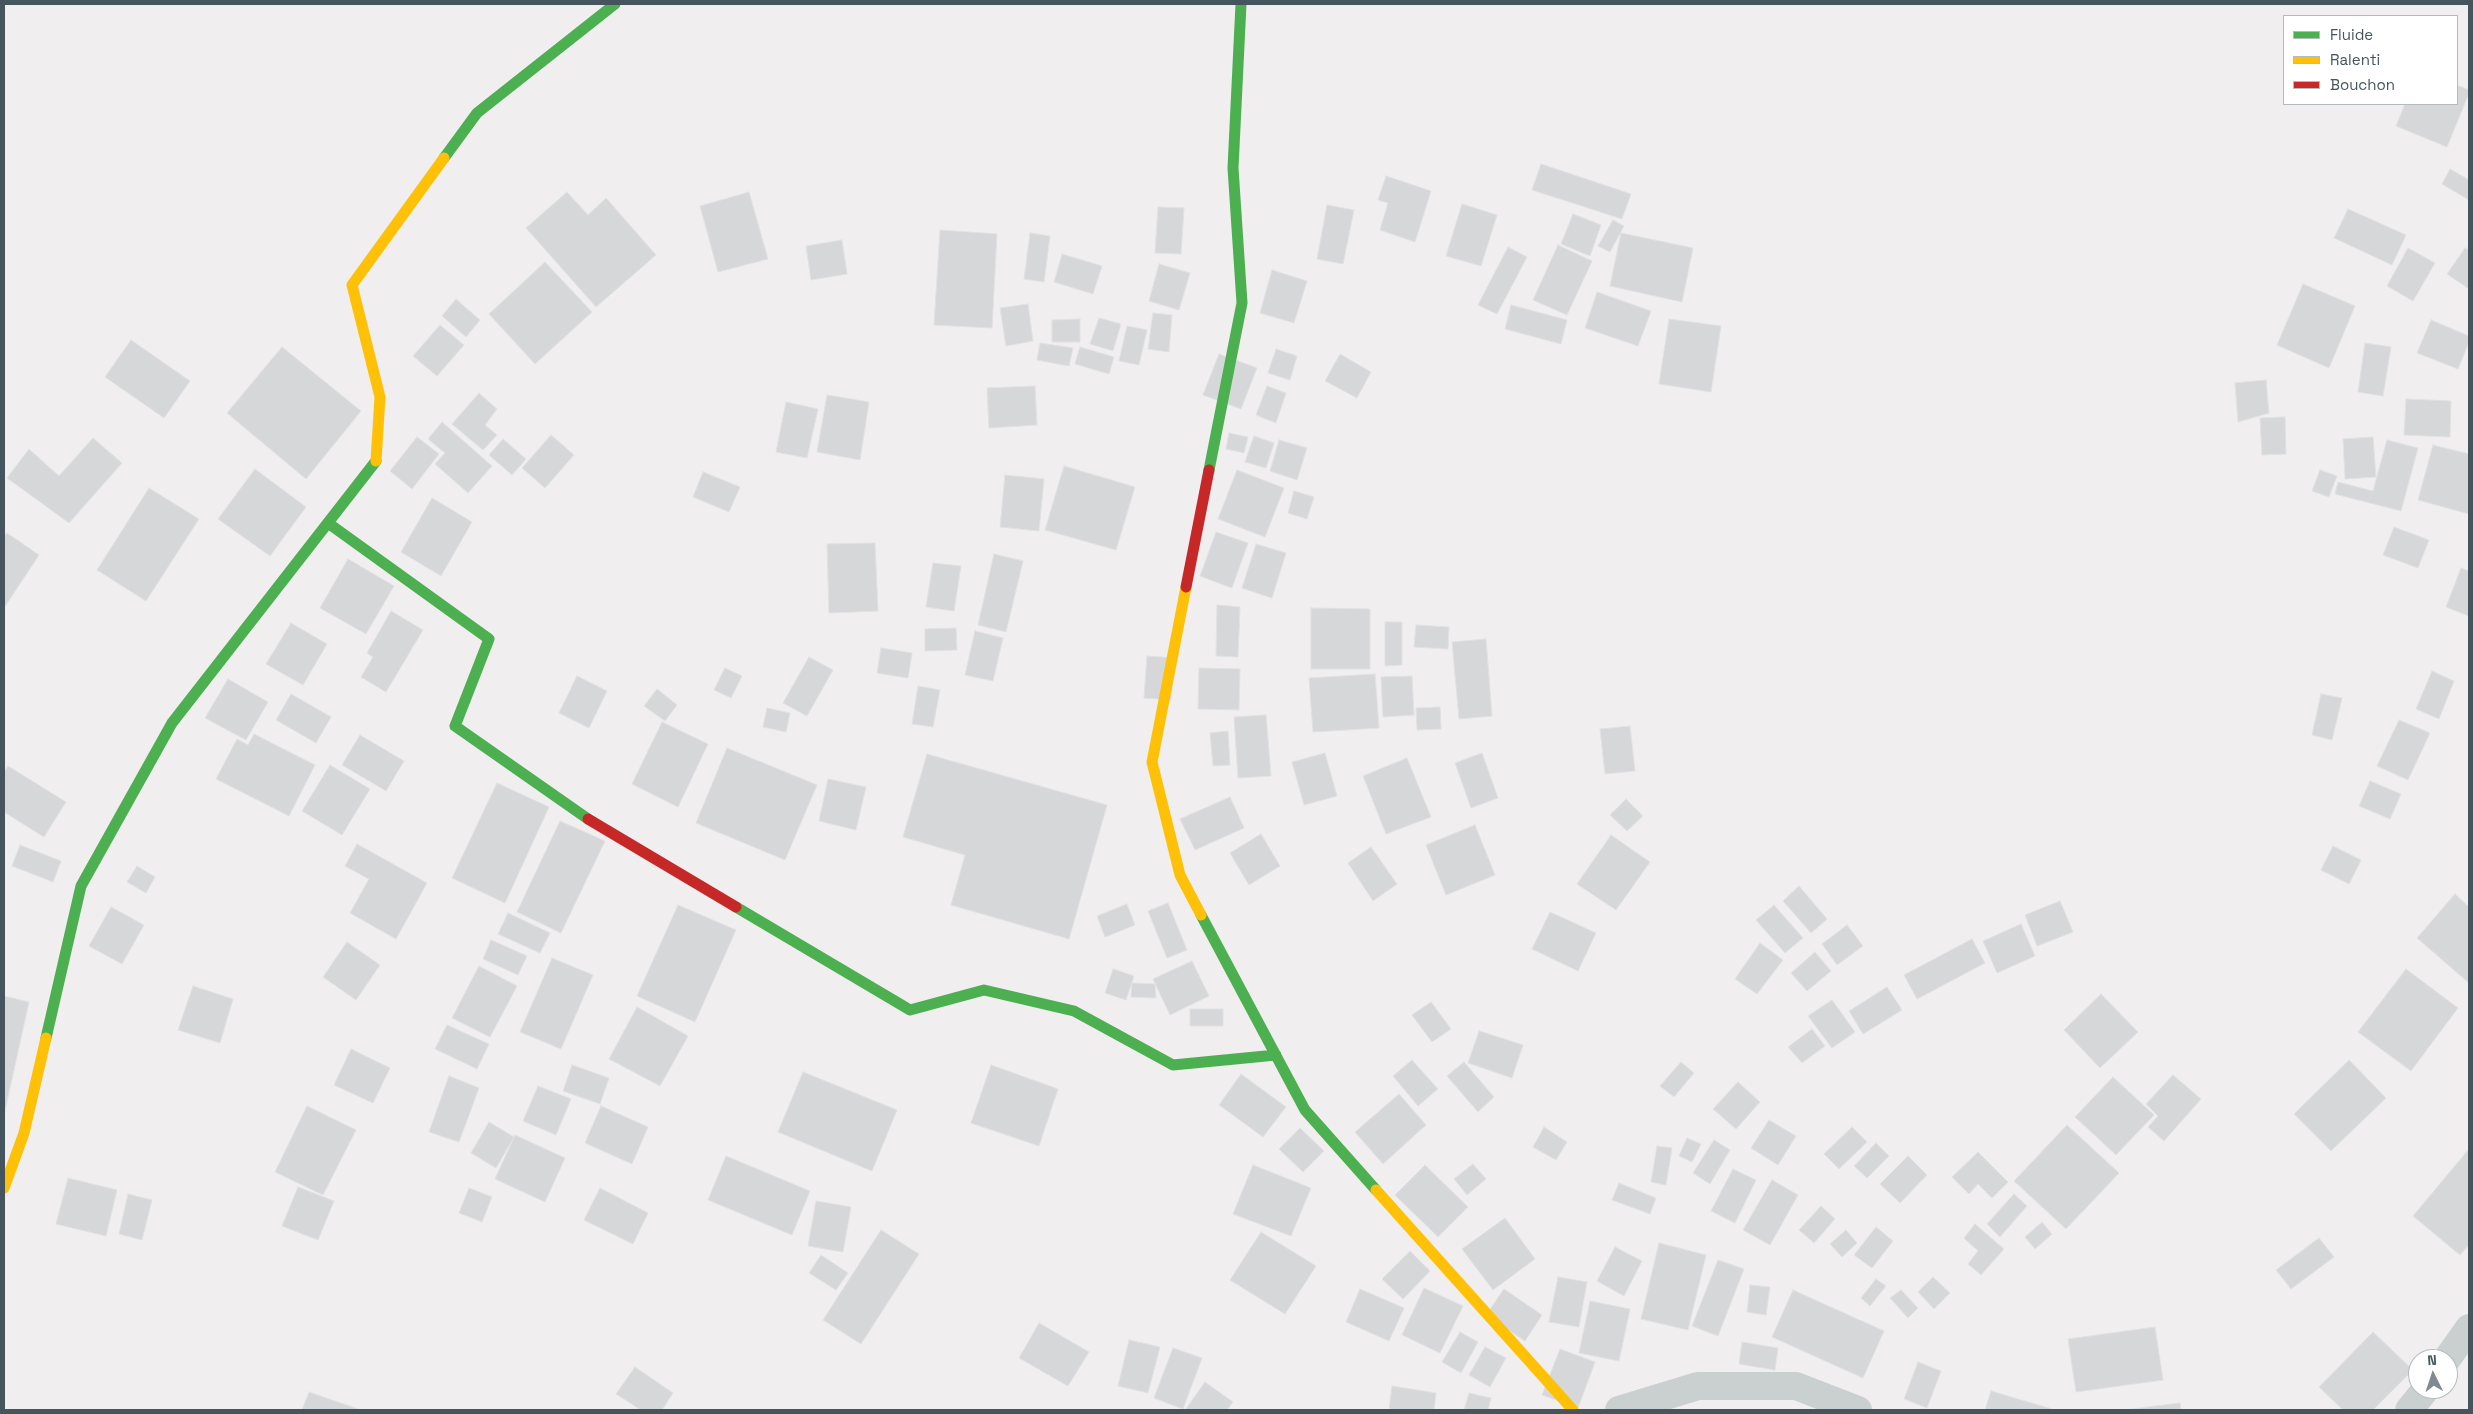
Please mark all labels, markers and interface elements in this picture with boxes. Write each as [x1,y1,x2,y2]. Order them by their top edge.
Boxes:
legend [2283,15,2458,105]
text: Fluide [2330,25,2373,44]
text: Ralenti [2330,50,2380,69]
text: Bouchon [2330,75,2395,94]
north arrow [2408,1349,2458,1399]
text: N [2427,1351,2437,1369]

